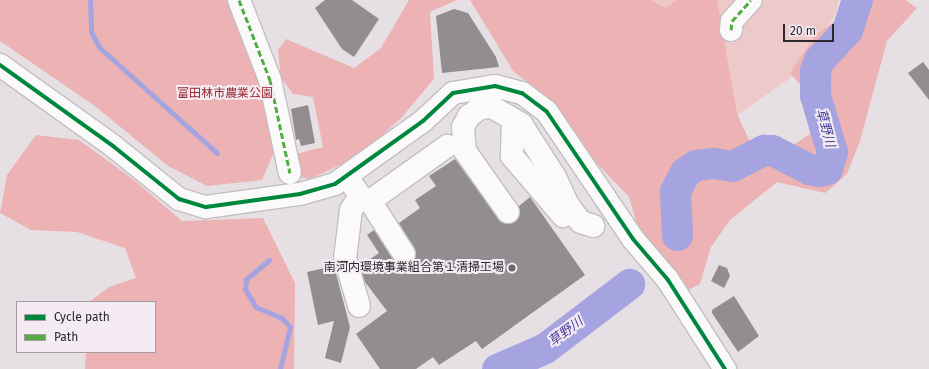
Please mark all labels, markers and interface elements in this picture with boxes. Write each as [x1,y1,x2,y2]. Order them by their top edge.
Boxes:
scale bar [785,16,836,42]
text: 20 m [790,24,816,38]
park label: 富田林市農業公園 [177,87,273,101]
water label: 草野川 [812,107,838,149]
place label: 南河内環境事業組合第１清掃工場 [324,261,504,275]
marker: 南河内環境事業組合第１清掃工場 [507,263,517,273]
legend [16,301,156,353]
text: Cycle path [54,310,110,324]
water label: 草野川 [546,314,586,350]
text: Path [54,330,78,344]

